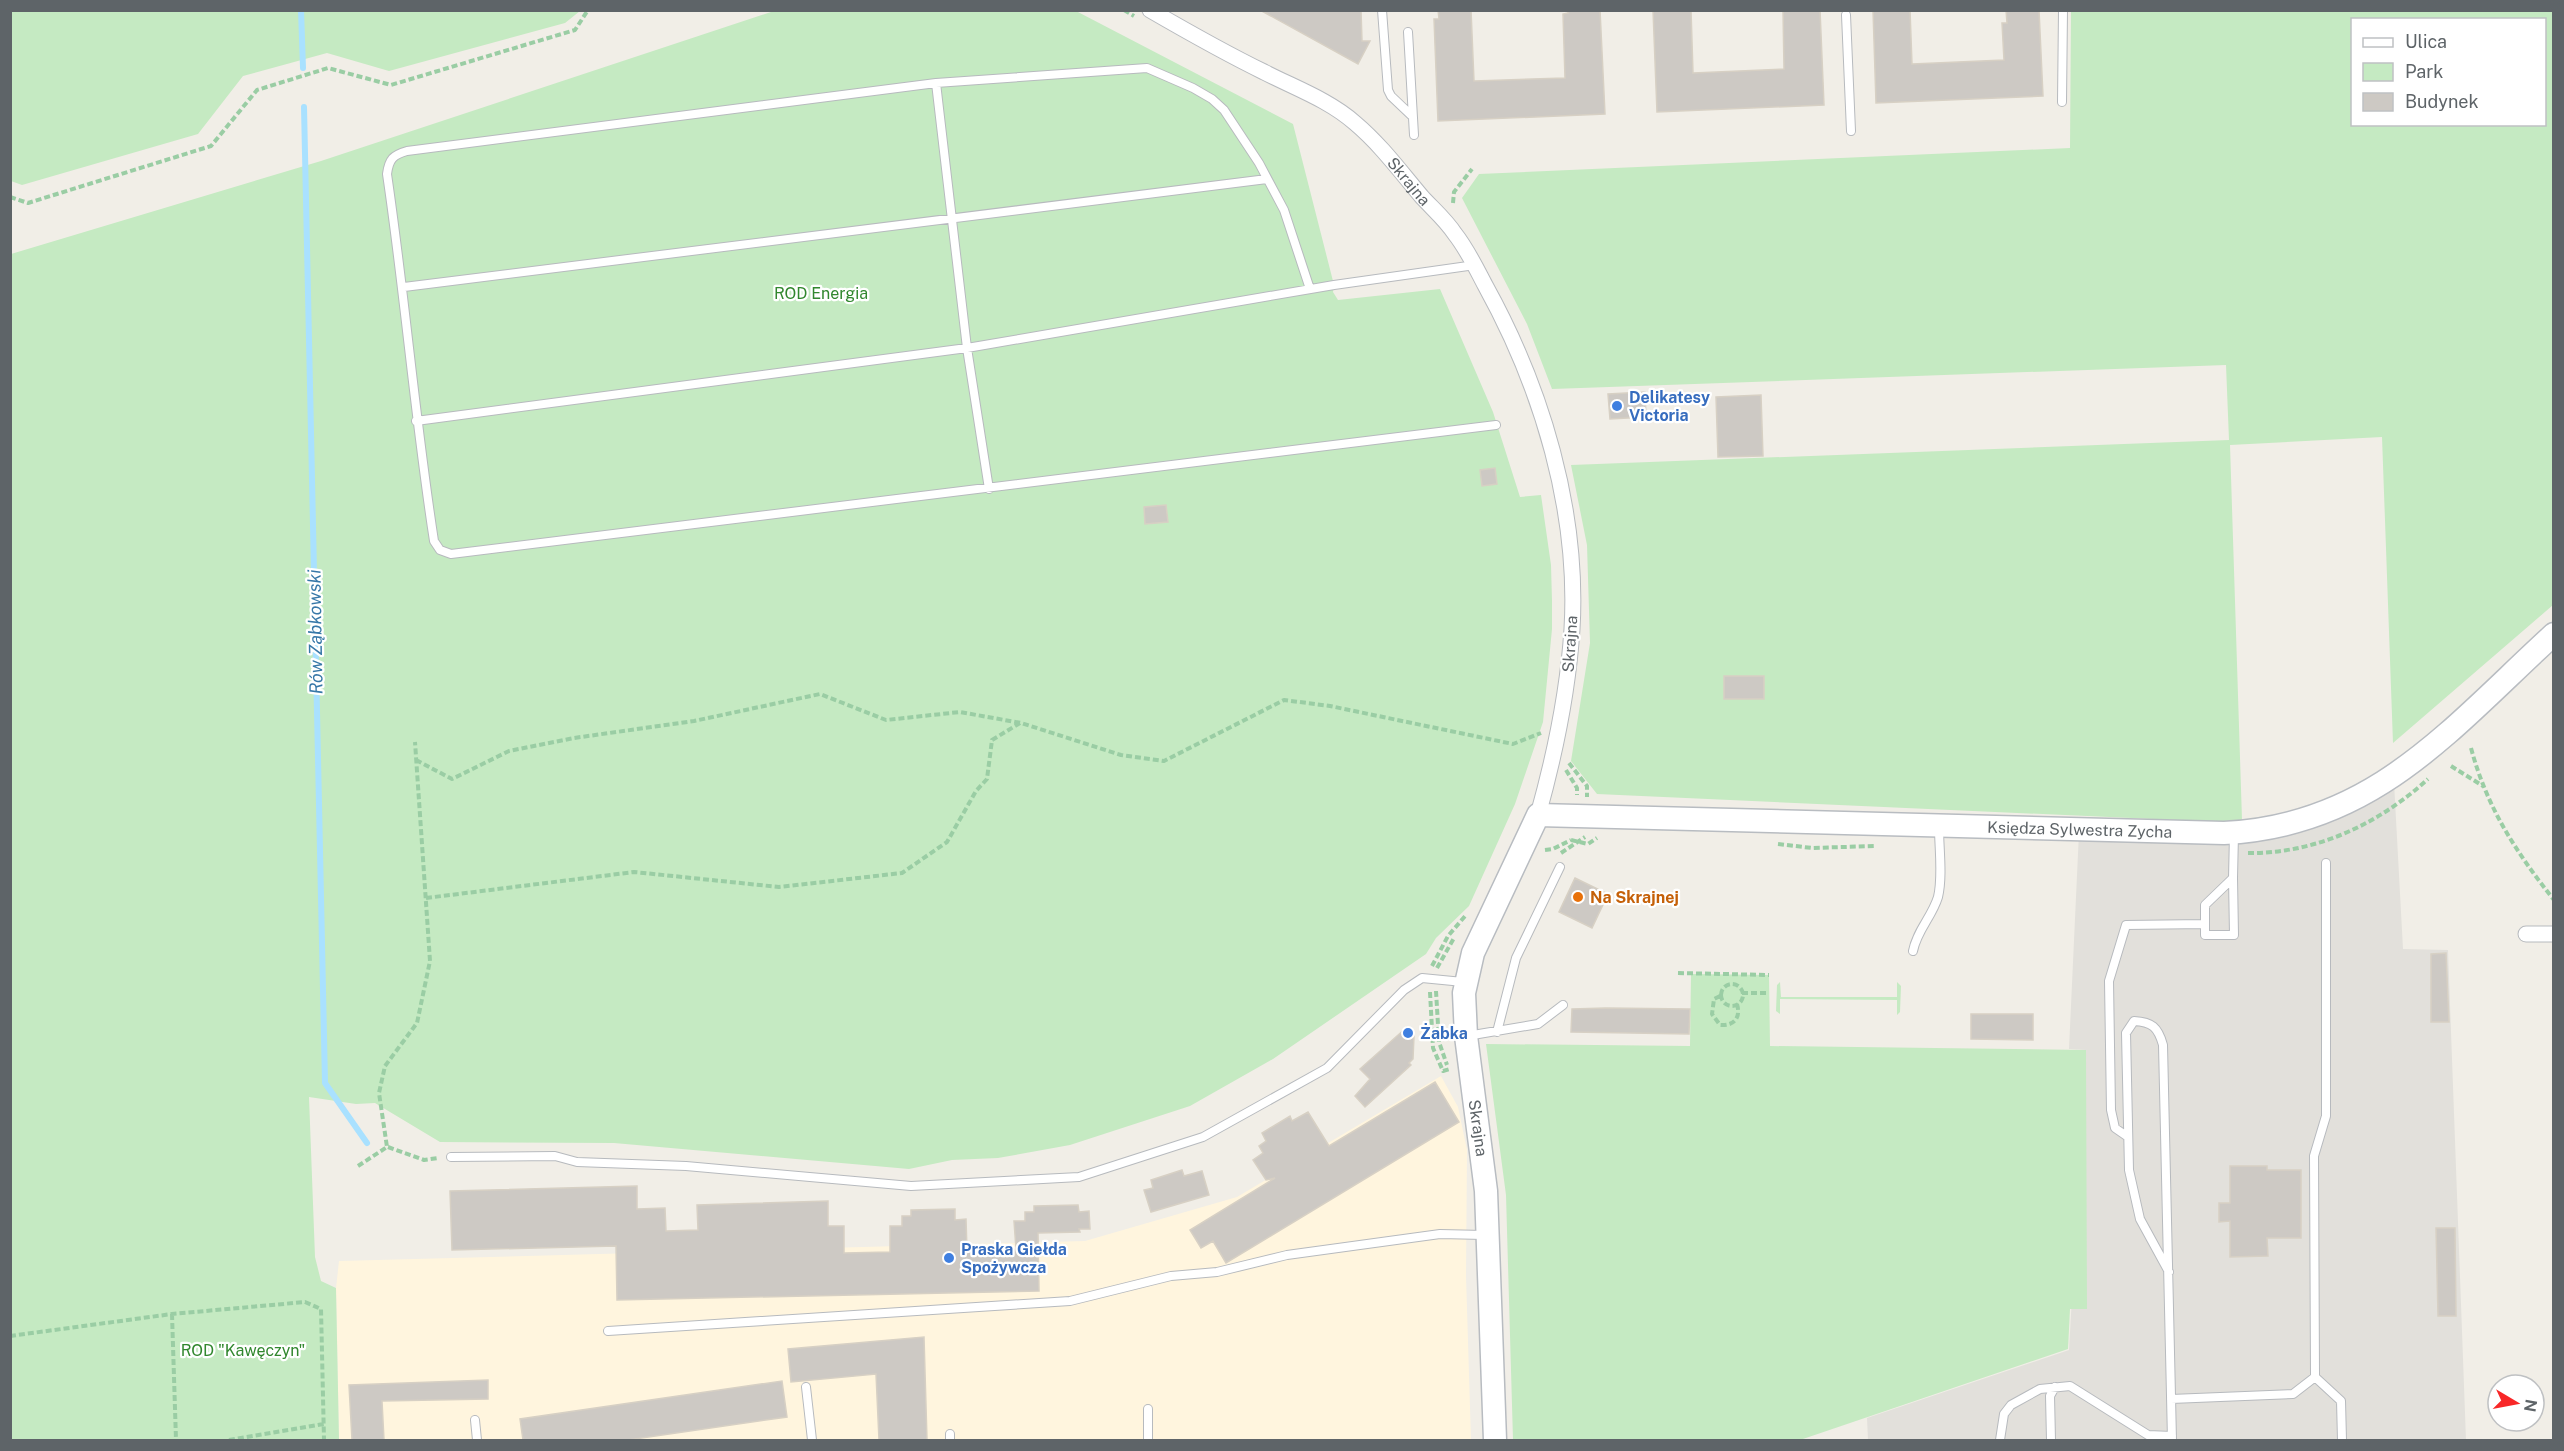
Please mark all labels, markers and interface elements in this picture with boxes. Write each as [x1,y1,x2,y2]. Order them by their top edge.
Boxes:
legend [2351,18,2546,126]
text: Ulica [2405,31,2447,52]
text: Park [2405,61,2443,82]
text: Budynek [2405,91,2479,112]
street label: Skrajna [1383,153,1434,209]
park label: ROD Energia [774,284,868,303]
place label: Delikatesy Victoria [1629,388,1710,425]
marker: Delikatesy Victoria [1610,399,1624,413]
water label: Rów Ząbkowski [303,569,327,695]
street label: Skrajna [1559,615,1581,673]
street label: Księdza Sylwestra Zycha [1987,817,2173,841]
place label: Na Skrajnej [1590,888,1679,907]
marker: Na Skrajnej [1571,890,1585,904]
place label: Żabka [1420,1023,1468,1043]
marker: Żabka [1401,1026,1415,1040]
street label: Skrajna [1465,1099,1491,1157]
place label: Praska Giełda Spożywcza [961,1240,1067,1277]
marker: Praska Giełda Spożywcza [942,1251,956,1265]
park label: ROD "Kawęczyn" [181,1341,305,1360]
north arrow [2486,1373,2546,1433]
text: N [2520,1398,2541,1413]

